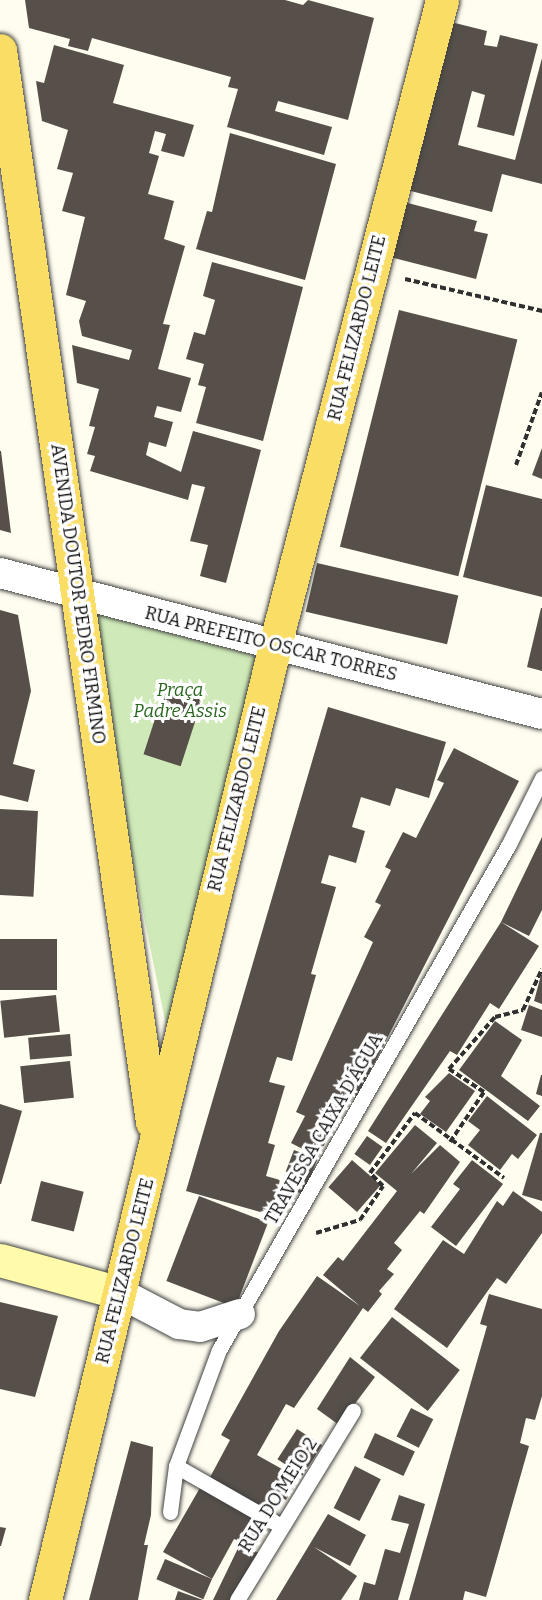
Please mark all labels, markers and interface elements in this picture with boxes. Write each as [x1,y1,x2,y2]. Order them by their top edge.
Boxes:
street label: RUA FELIZARDO LEITE [323,233,391,423]
street label: AVENIDA DOUTOR PEDRO FIRMINO [46,442,110,746]
street label: RUA PREFEITO OSCAR TORRES [143,602,399,686]
park label: Praça Padre Assis [133,680,227,722]
street label: RUA FELIZARDO LEITE [203,704,271,894]
street label: TRAVESSA CAIXA D'ÁGUA [260,1030,388,1228]
street label: RUA FELIZARDO LEITE [91,1176,159,1366]
street label: RUA DO MEIO 2 [234,1434,322,1556]

